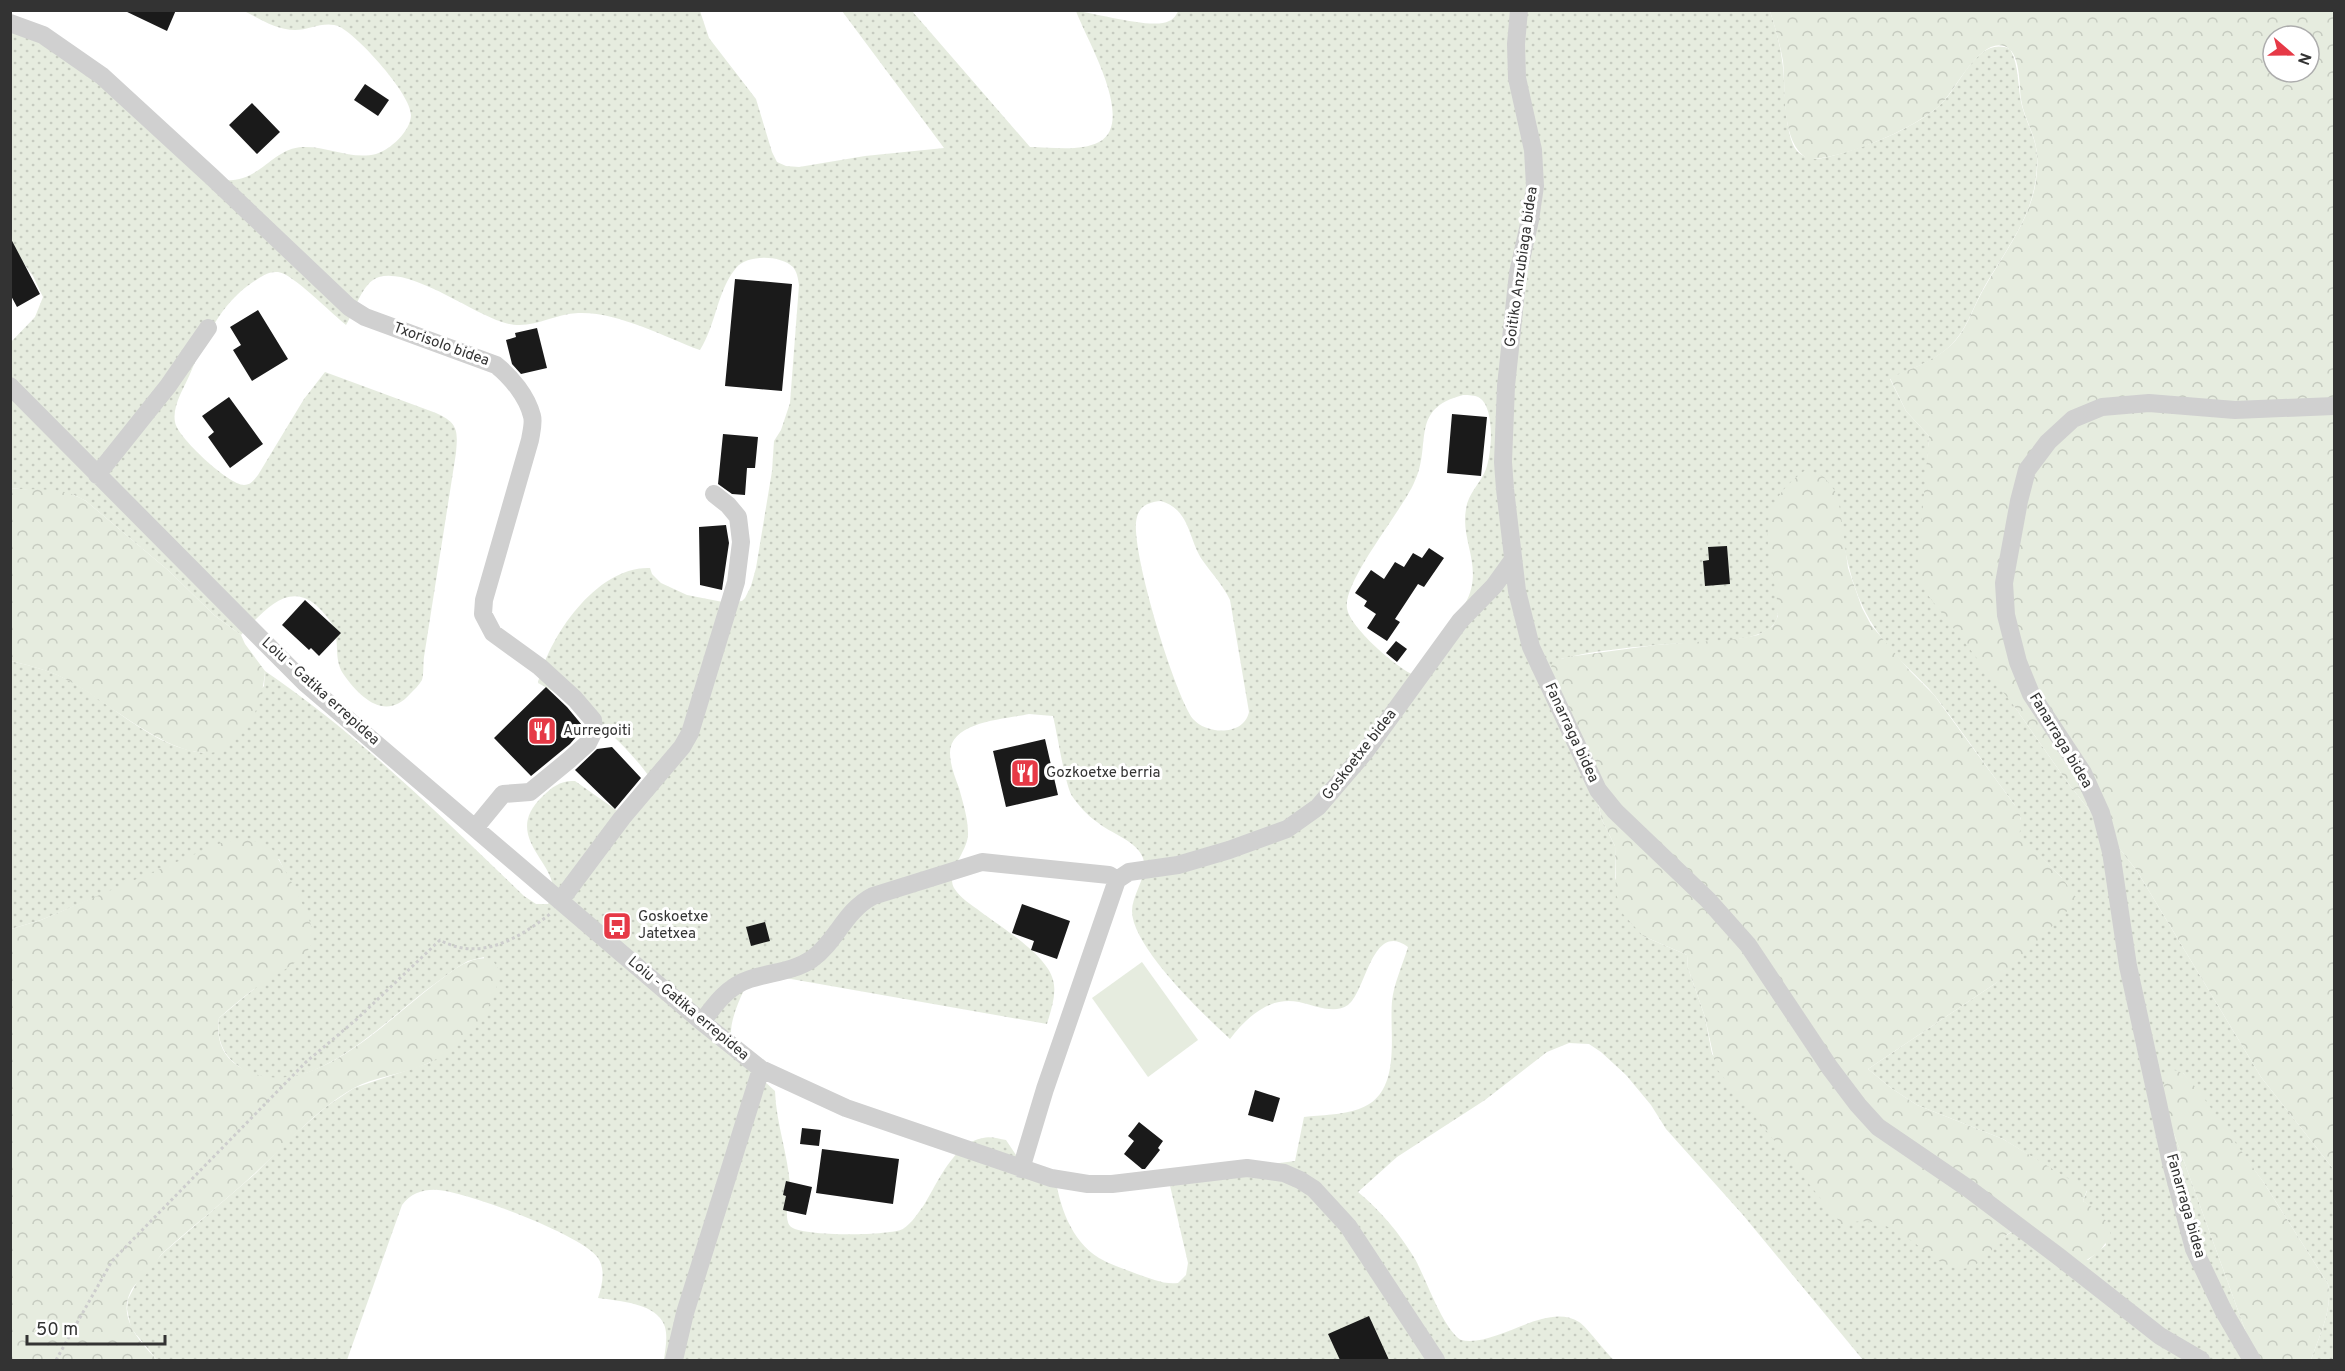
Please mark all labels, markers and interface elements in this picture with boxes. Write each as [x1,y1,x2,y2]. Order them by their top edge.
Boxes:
north arrow [2261,24,2321,84]
text: N [2292,50,2315,67]
street label: Goitiko Anzubiaga bidea [1501,185,1543,349]
street label: Txorisolo bidea [390,319,492,371]
street label: Loiu - Gatika errepidea [257,634,383,750]
street label: Fanarraga bidea [1540,680,1602,786]
street label: Fanarraga bidea [2024,690,2096,792]
street label: Goskoetxe bidea [1319,706,1401,804]
restaurant icon: Aurregoiti [526,715,558,747]
place label: Aurregoiti [563,722,631,741]
restaurant icon: Gozkoetxe berria [1009,757,1041,789]
place label: Gozkoetxe berria [1046,764,1160,783]
place label: Goskoetxe Jatetxea [638,908,708,944]
bus stop icon: Goskoetxe Jatetxea [601,910,633,942]
street label: Loiu - Gatika errepidea [623,953,753,1065]
street label: Fanarraga bidea [2161,1152,2209,1260]
scale bar [27,1308,165,1346]
text: 50 m [36,1319,78,1342]

